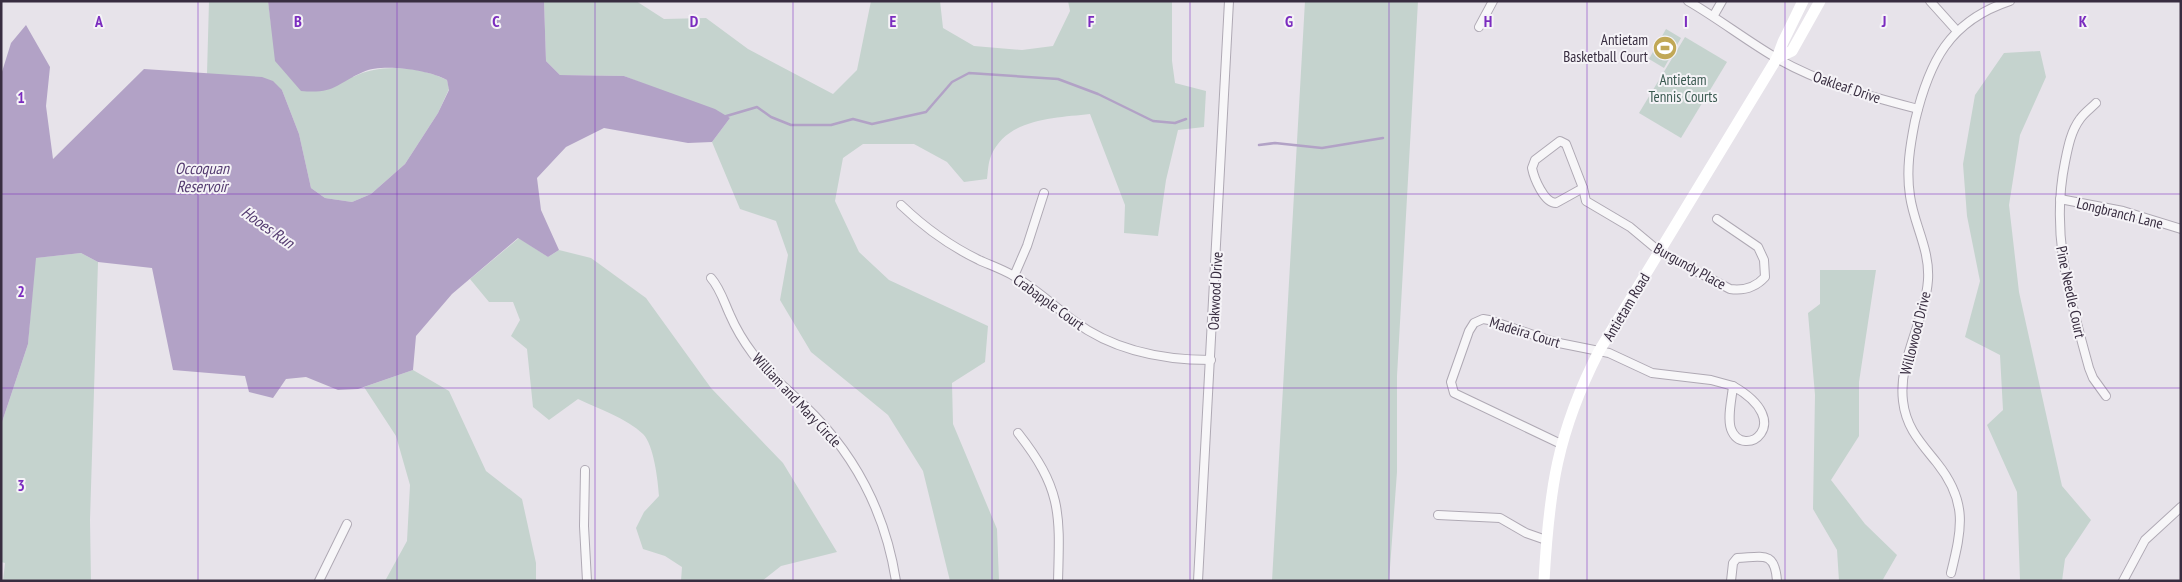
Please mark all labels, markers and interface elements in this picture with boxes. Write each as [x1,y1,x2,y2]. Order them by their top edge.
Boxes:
text: A [94,11,104,31]
text: B [294,11,302,31]
text: C [492,11,500,31]
text: D [690,11,699,31]
text: E [890,11,897,31]
text: F [1088,11,1095,31]
text: G [1285,11,1293,31]
text: H [1484,11,1492,31]
text: I [1684,11,1688,31]
text: J [1881,11,1886,31]
text: K [2079,11,2088,31]
place label: Antietam Basketball Court [1563,30,1648,66]
sports icon: Antietam Basketball Court [1652,35,1678,61]
street label: Oakleaf Drive [1811,67,1883,107]
park label: Antietam Tennis Courts [1648,70,1718,106]
text: 1 [17,87,25,107]
water label: Occoquan Reservoir [175,158,230,196]
street label: Longbranch Lane [2075,193,2165,233]
water label: Hooes Run [238,202,299,253]
street label: Burgundy Place [1651,238,1729,294]
street label: Pine Needle Court [2052,244,2090,340]
street label: Oakwood Drive [1203,251,1227,331]
street label: Crabapple Court [1010,270,1088,334]
street label: Antietam Road [1598,270,1654,344]
text: 2 [17,281,25,301]
street label: Willowood Drive [1895,289,1935,377]
street label: Madeira Court [1487,312,1563,352]
street label: William and Mary Circle [748,349,846,451]
text: 3 [17,475,25,495]

